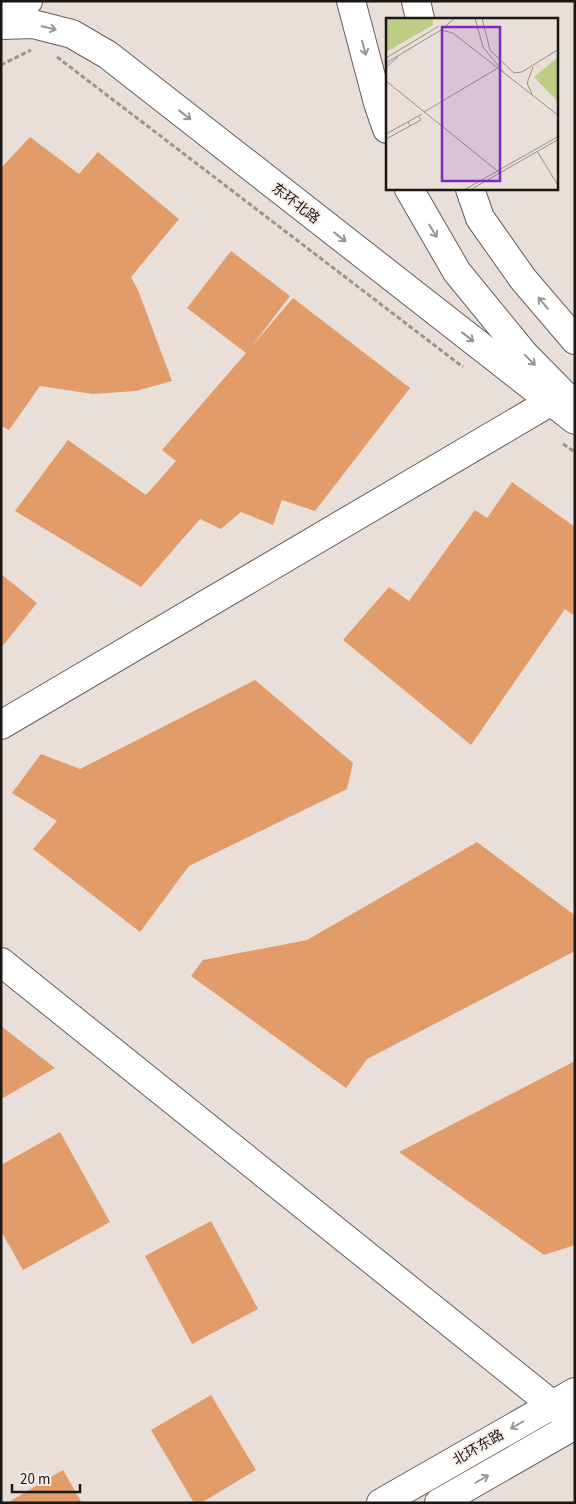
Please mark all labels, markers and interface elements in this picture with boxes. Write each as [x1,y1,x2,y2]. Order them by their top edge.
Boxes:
inset map [386,18,558,190]
one-way arrow [41,24,57,33]
one-way arrow [359,40,369,56]
one-way arrow [178,110,192,120]
street label: 东环北路 [267,179,324,229]
one-way arrow [428,224,438,238]
one-way arrow [333,232,347,242]
one-way arrow [538,297,549,310]
one-way arrow [461,332,474,343]
one-way arrow [524,354,536,367]
one-way arrow [510,1420,525,1430]
street label: 北环东路 [449,1425,508,1471]
scale bar [12,1462,80,1494]
text: 20 m [20,1469,50,1490]
one-way arrow [474,1473,488,1483]

